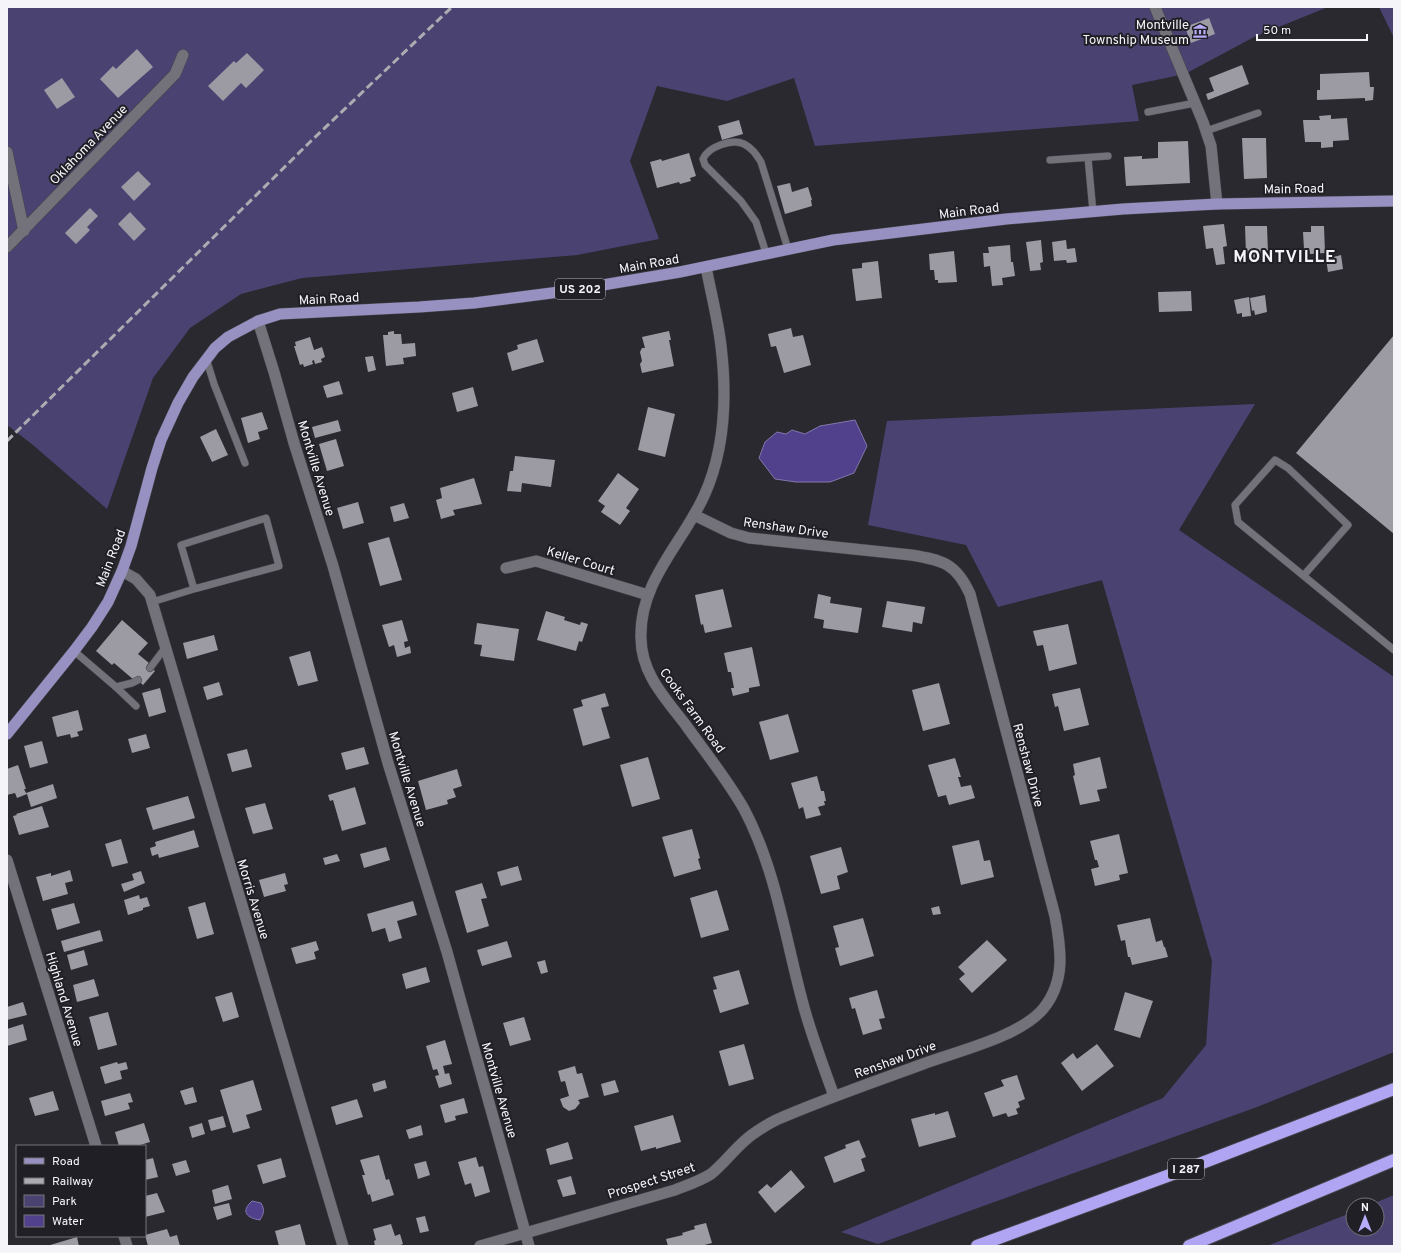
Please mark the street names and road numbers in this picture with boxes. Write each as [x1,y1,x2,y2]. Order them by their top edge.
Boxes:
street label: Oklahoma Avenue [47,102,132,189]
street label: Main Road [1264,181,1325,199]
street label: Main Road [938,200,1000,224]
street label: Main Road [618,252,681,278]
road number: US 202 [555,279,605,299]
street label: Main Road [298,290,360,310]
street label: Montville Avenue [293,419,337,518]
street label: Renshaw Drive [742,515,829,543]
street label: Main Road [94,528,130,590]
street label: Keller Court [544,544,617,580]
street label: Cooks Farm Road [655,665,728,757]
street label: Renshaw Drive [1008,722,1046,809]
street label: Montville Avenue [384,730,428,829]
street label: Morris Avenue [232,858,272,942]
street label: Highland Avenue [41,950,85,1049]
street label: Renshaw Drive [852,1039,939,1083]
street label: Montville Avenue [477,1041,519,1140]
road number: I 287 [1168,1159,1204,1179]
street label: Prospect Street [606,1160,697,1204]

